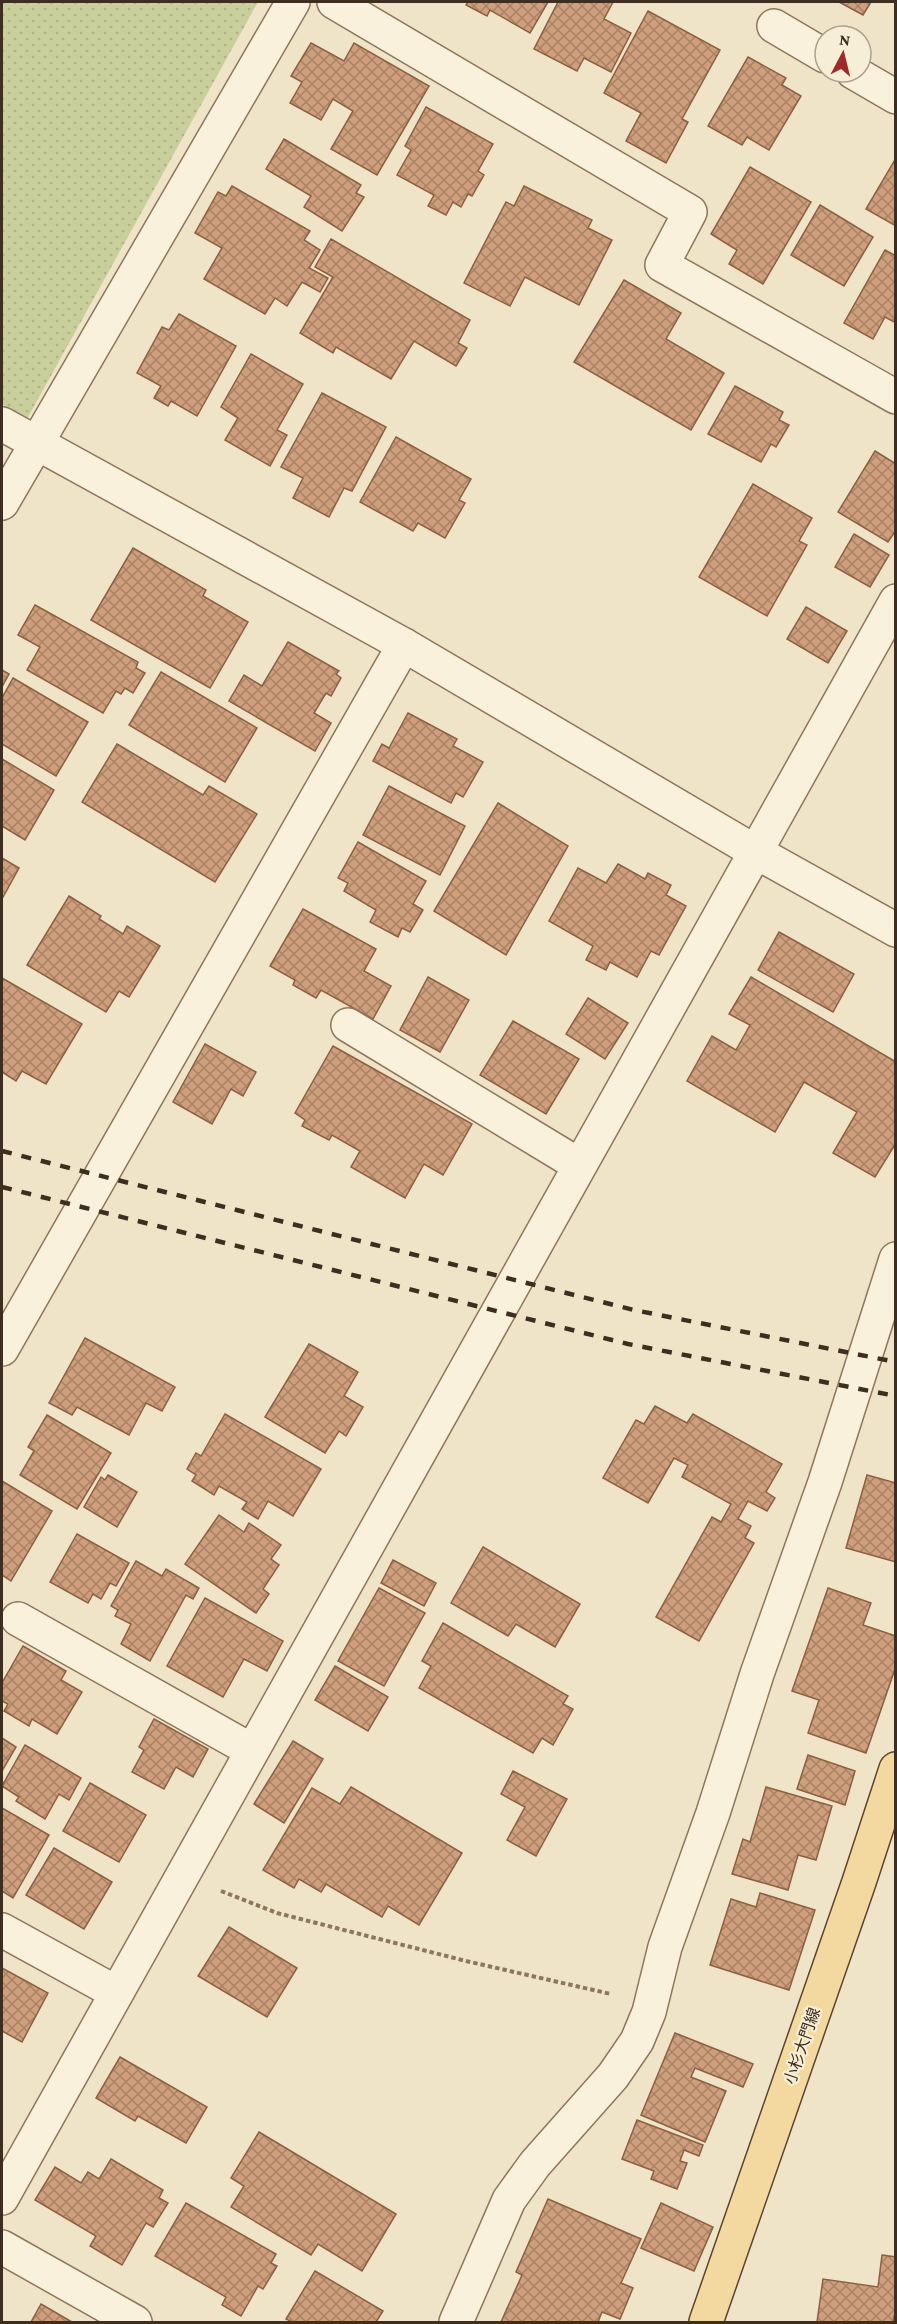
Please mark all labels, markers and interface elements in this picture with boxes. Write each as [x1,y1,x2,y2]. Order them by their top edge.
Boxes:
north arrow [813,24,873,84]
text: N [838,31,851,49]
street label: 小杉大門線 [781,2005,823,2087]

